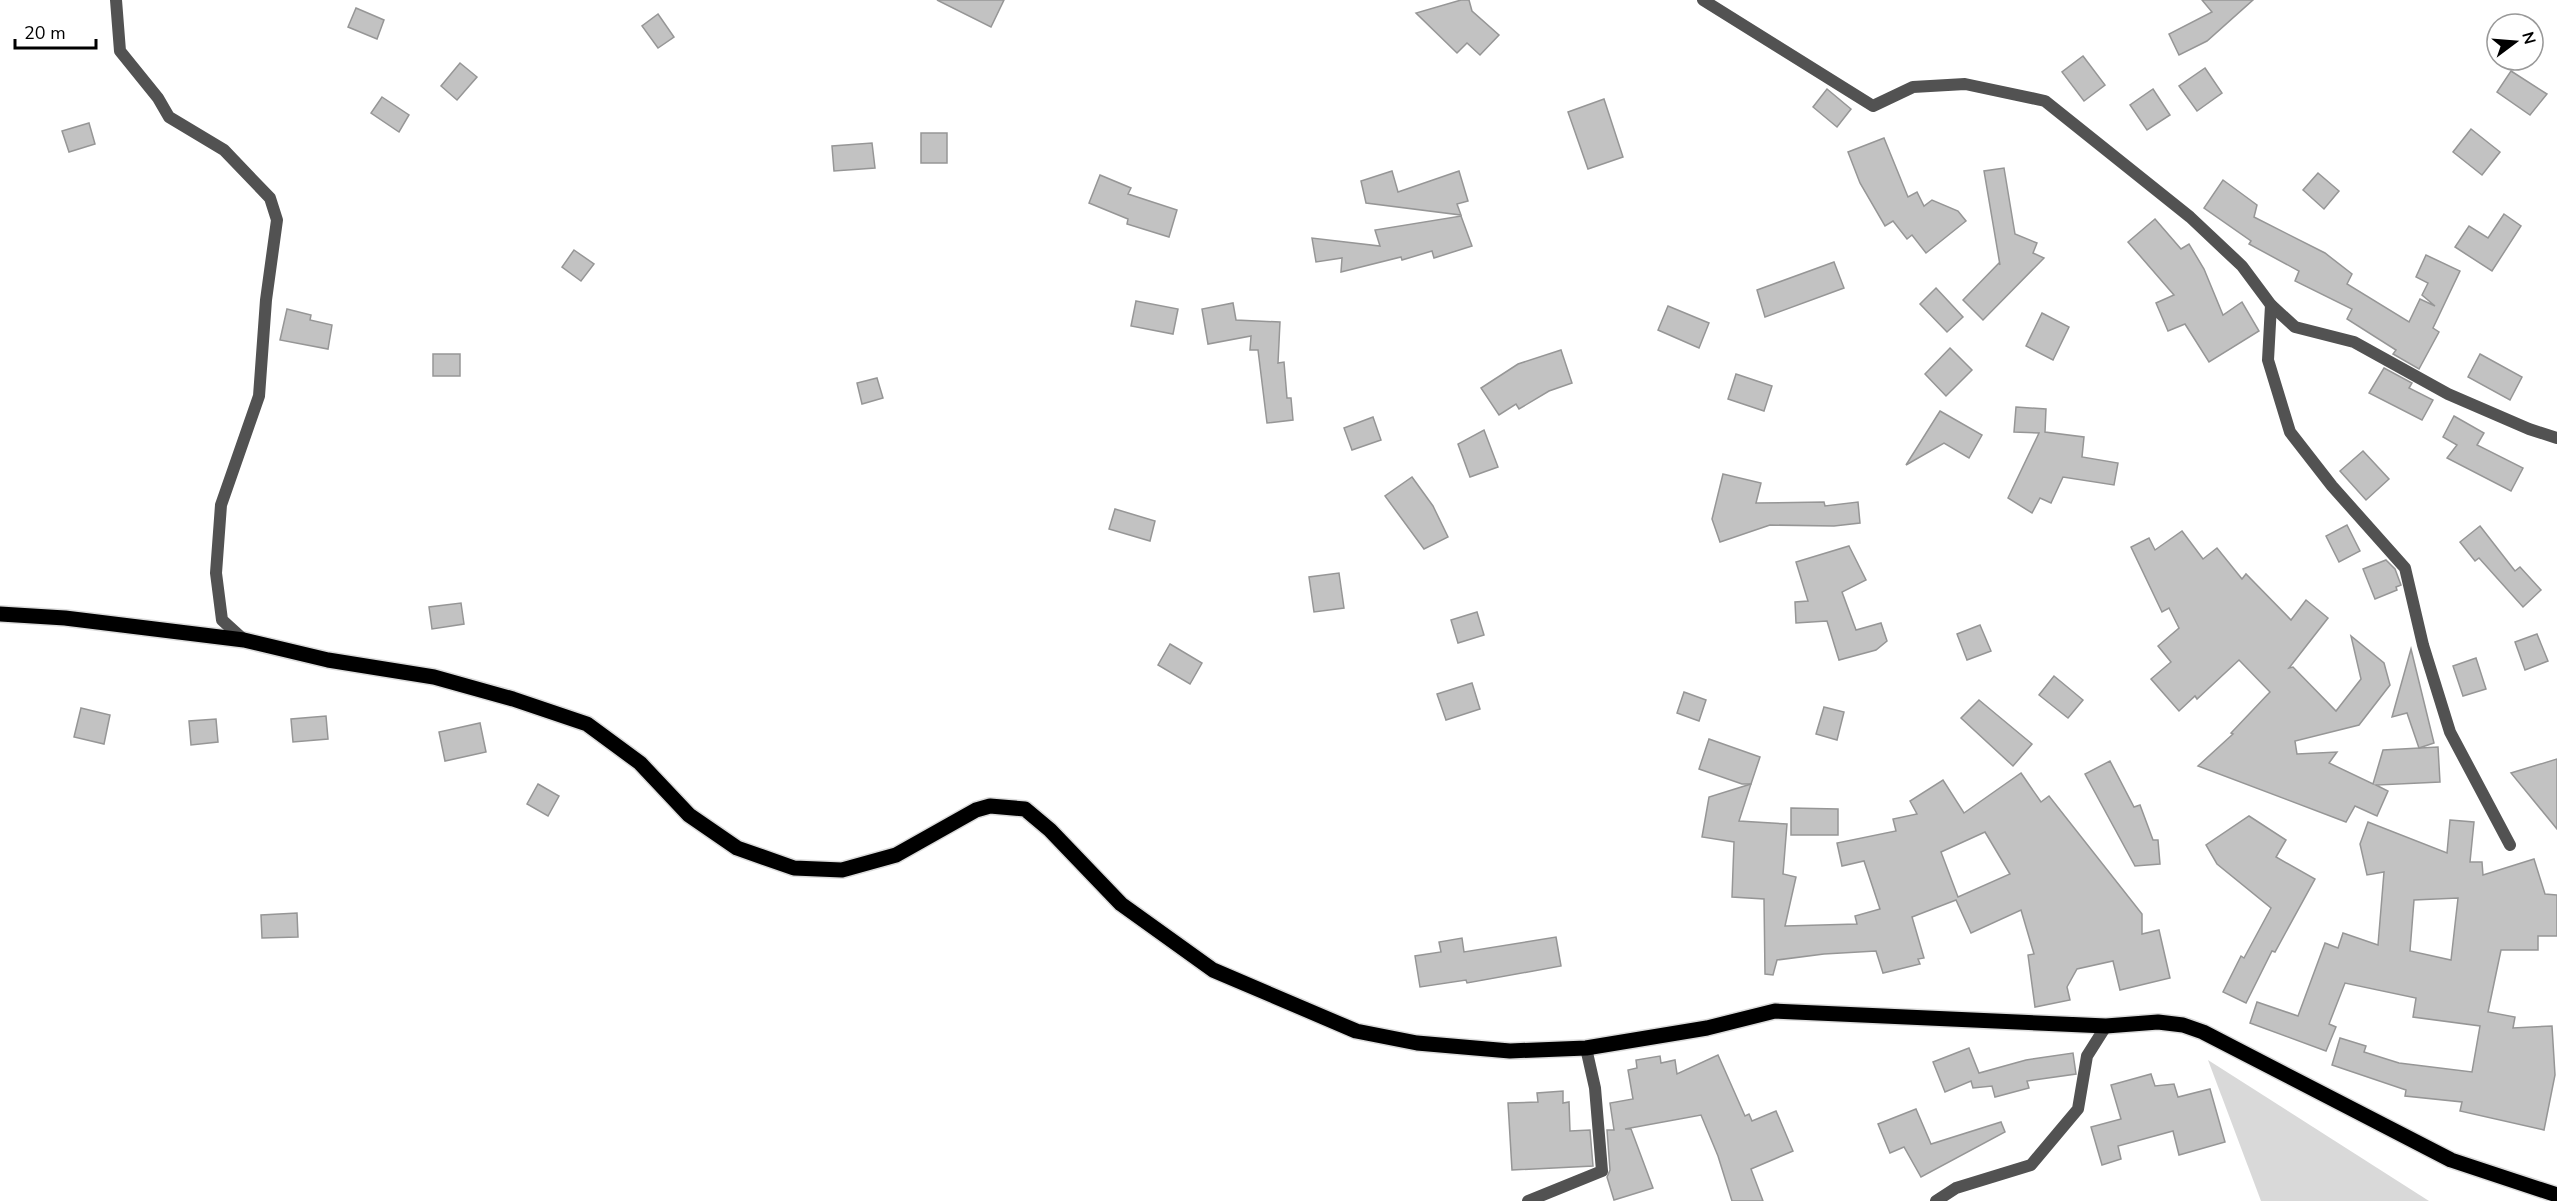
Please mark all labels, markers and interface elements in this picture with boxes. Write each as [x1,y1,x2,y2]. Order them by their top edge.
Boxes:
scale bar [15,12,96,50]
north arrow [2485,12,2545,72]
text: 20 m [24,21,66,45]
text: N [2516,29,2541,47]

